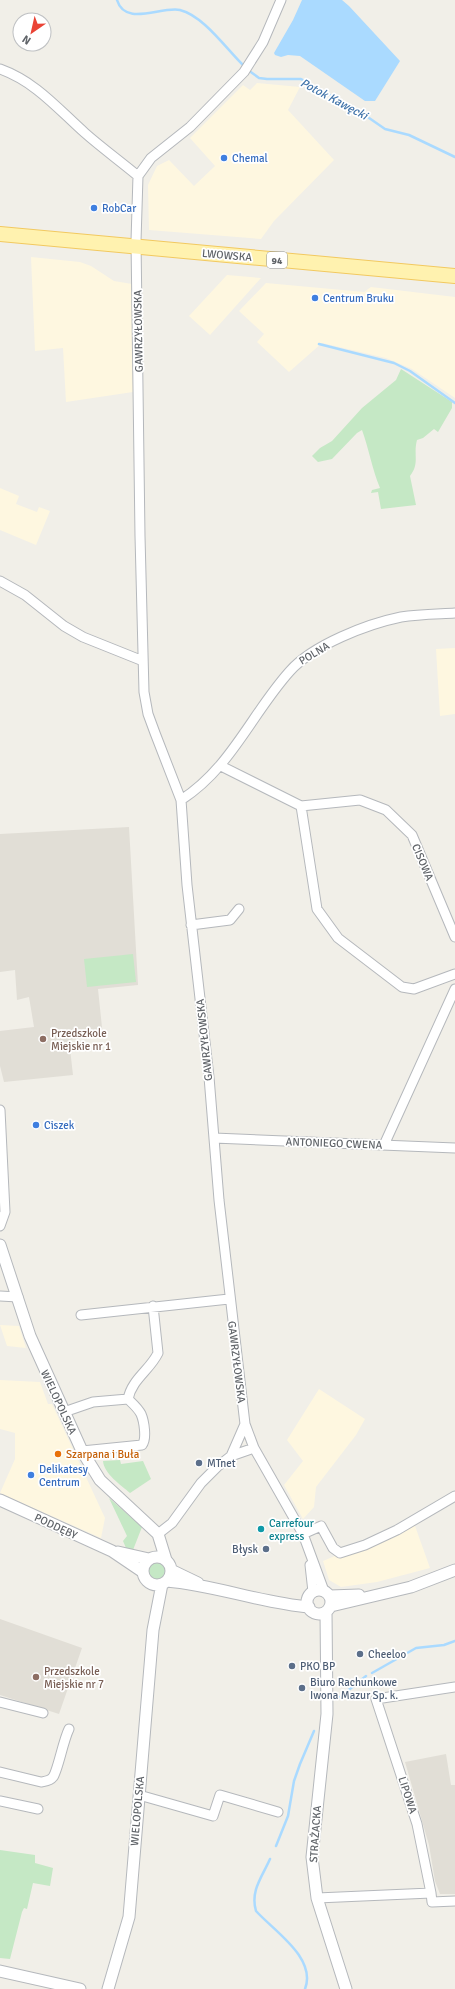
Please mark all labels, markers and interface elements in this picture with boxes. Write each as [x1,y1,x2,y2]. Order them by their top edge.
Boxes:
north arrow [12,12,52,52]
text: N [20,32,33,47]
water label: Potok Kawęcki [298,75,372,124]
place label: Chemal [232,152,268,165]
marker: Chemal [219,153,229,163]
place label: RobCar [102,202,136,215]
marker: RobCar [89,203,99,213]
street label: LWOWSKA [201,247,253,264]
road number: 94 [267,252,287,268]
street label: GAWRZYŁOWSKA [131,289,146,372]
place label: Centrum Bruku [323,292,394,305]
marker: Centrum Bruku [310,293,320,303]
street label: POLNA [297,639,332,668]
street label: CISOWA [409,842,436,883]
street label: GAWRZYŁOWSKA [194,998,215,1082]
place label: Przedszkole Miejskie nr 1 [51,1027,111,1053]
marker: Przedszkole Miejskie nr 1 [38,1034,48,1044]
place label: Ciszek [44,1119,75,1132]
marker: Ciszek [31,1120,41,1130]
street label: ANTONIEGO CWENA [286,1135,383,1152]
street label: GAWRZYŁOWSKA [225,1320,248,1404]
street label: WIELOPOLSKA [38,1368,79,1437]
place label: Szarpana i Buła [66,1448,140,1461]
marker: Szarpana i Buła [53,1449,63,1459]
place label: MTnet [207,1457,236,1470]
marker: MTnet [194,1458,204,1468]
place label: Delikatesy Centrum [39,1463,89,1489]
marker: Delikatesy Centrum [26,1470,36,1480]
street label: PODDĘBY [32,1511,80,1542]
place label: Carrefour express [269,1517,314,1543]
marker: Carrefour express [256,1524,266,1534]
place label: Błysk [232,1543,258,1556]
marker: Błysk [261,1544,271,1554]
place label: Cheeloo [368,1648,406,1661]
marker: Cheeloo [355,1649,365,1659]
place label: PKO BP [300,1660,335,1673]
marker: PKO BP [287,1661,297,1671]
place label: Przedszkole Miejskie nr 7 [44,1665,104,1691]
marker: Przedszkole Miejskie nr 7 [31,1672,41,1682]
place label: Biuro Rachunkowe Iwona Mazur Sp. k. [310,1676,398,1702]
marker: Biuro Rachunkowe Iwona Mazur Sp. k. [297,1683,307,1693]
street label: WIELOPOLSKA [128,1775,147,1846]
street label: LIPOWA [395,1775,420,1816]
street label: STRAŻACKA [306,1805,324,1863]

